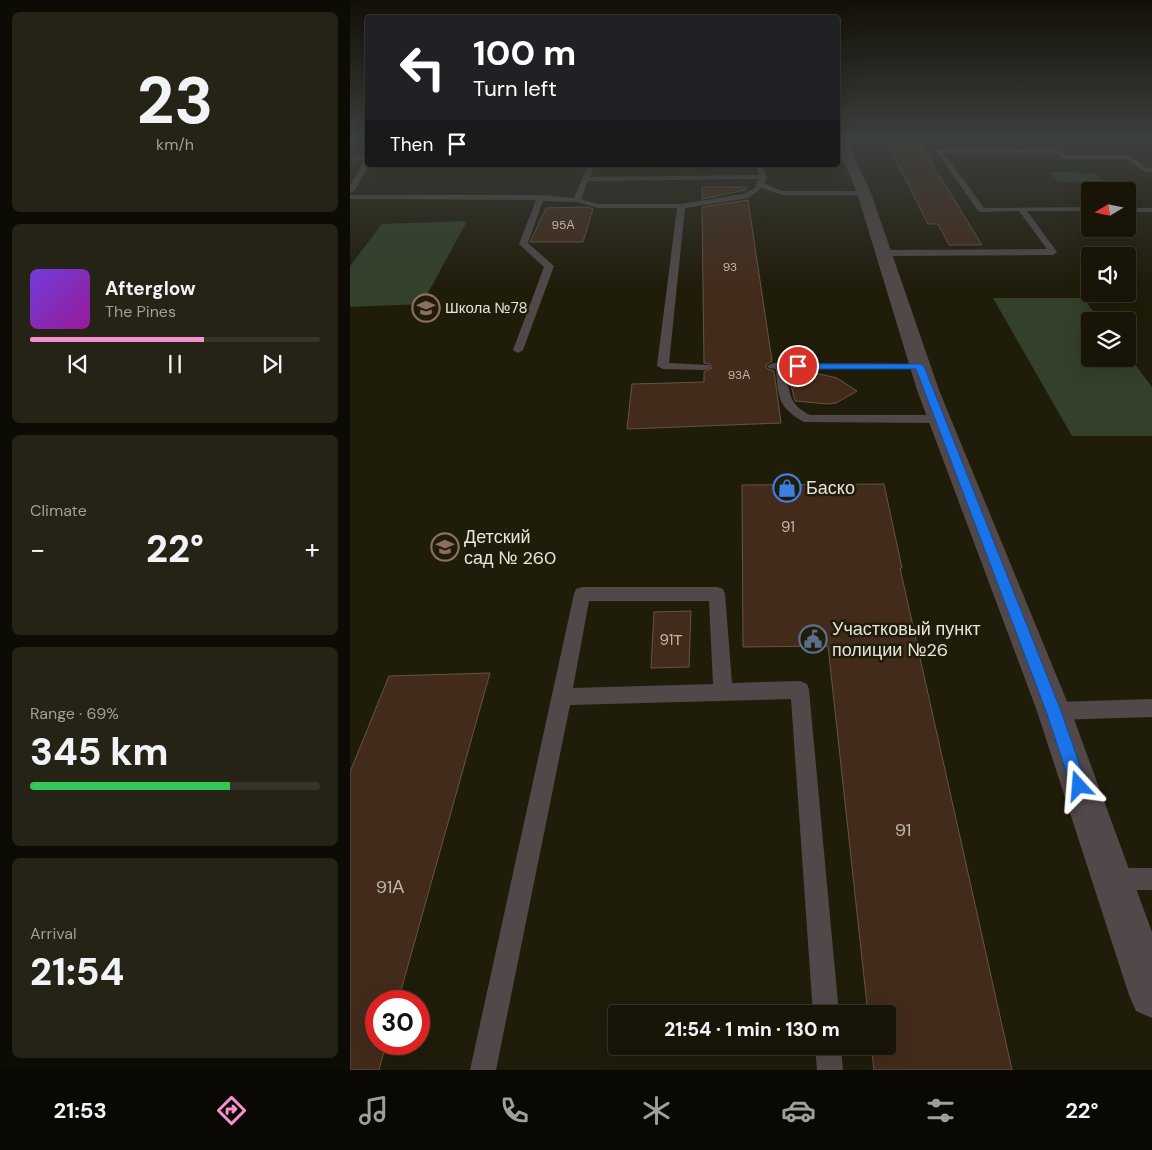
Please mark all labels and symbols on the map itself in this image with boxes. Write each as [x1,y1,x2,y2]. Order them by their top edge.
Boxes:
north arrow [1081,182,1136,238]
house number: 95А [552,217,574,233]
house number: 93 [723,259,737,275]
school or university icon: Школа №78 [411,293,441,323]
place label: Школа №78 [445,298,528,318]
pin [777,345,819,387]
house number: 93А [728,367,750,383]
shop icon: Баско [772,473,802,503]
place label: Баско [806,476,855,500]
house number: 91 [781,517,795,537]
place label: Детский сад № 260 [464,525,556,570]
school or university icon: Детский сад № 260 [430,532,460,562]
place label: Участковый пункт полиции №26 [832,617,981,662]
public building icon: Участковый пункт полиции №26 [798,624,828,654]
house number: 91Т [659,630,683,650]
position arrow [1052,759,1104,811]
house number: 91 [895,818,911,842]
house number: 91А [376,875,404,899]
speed limit sign: 30 [365,990,430,1055]

